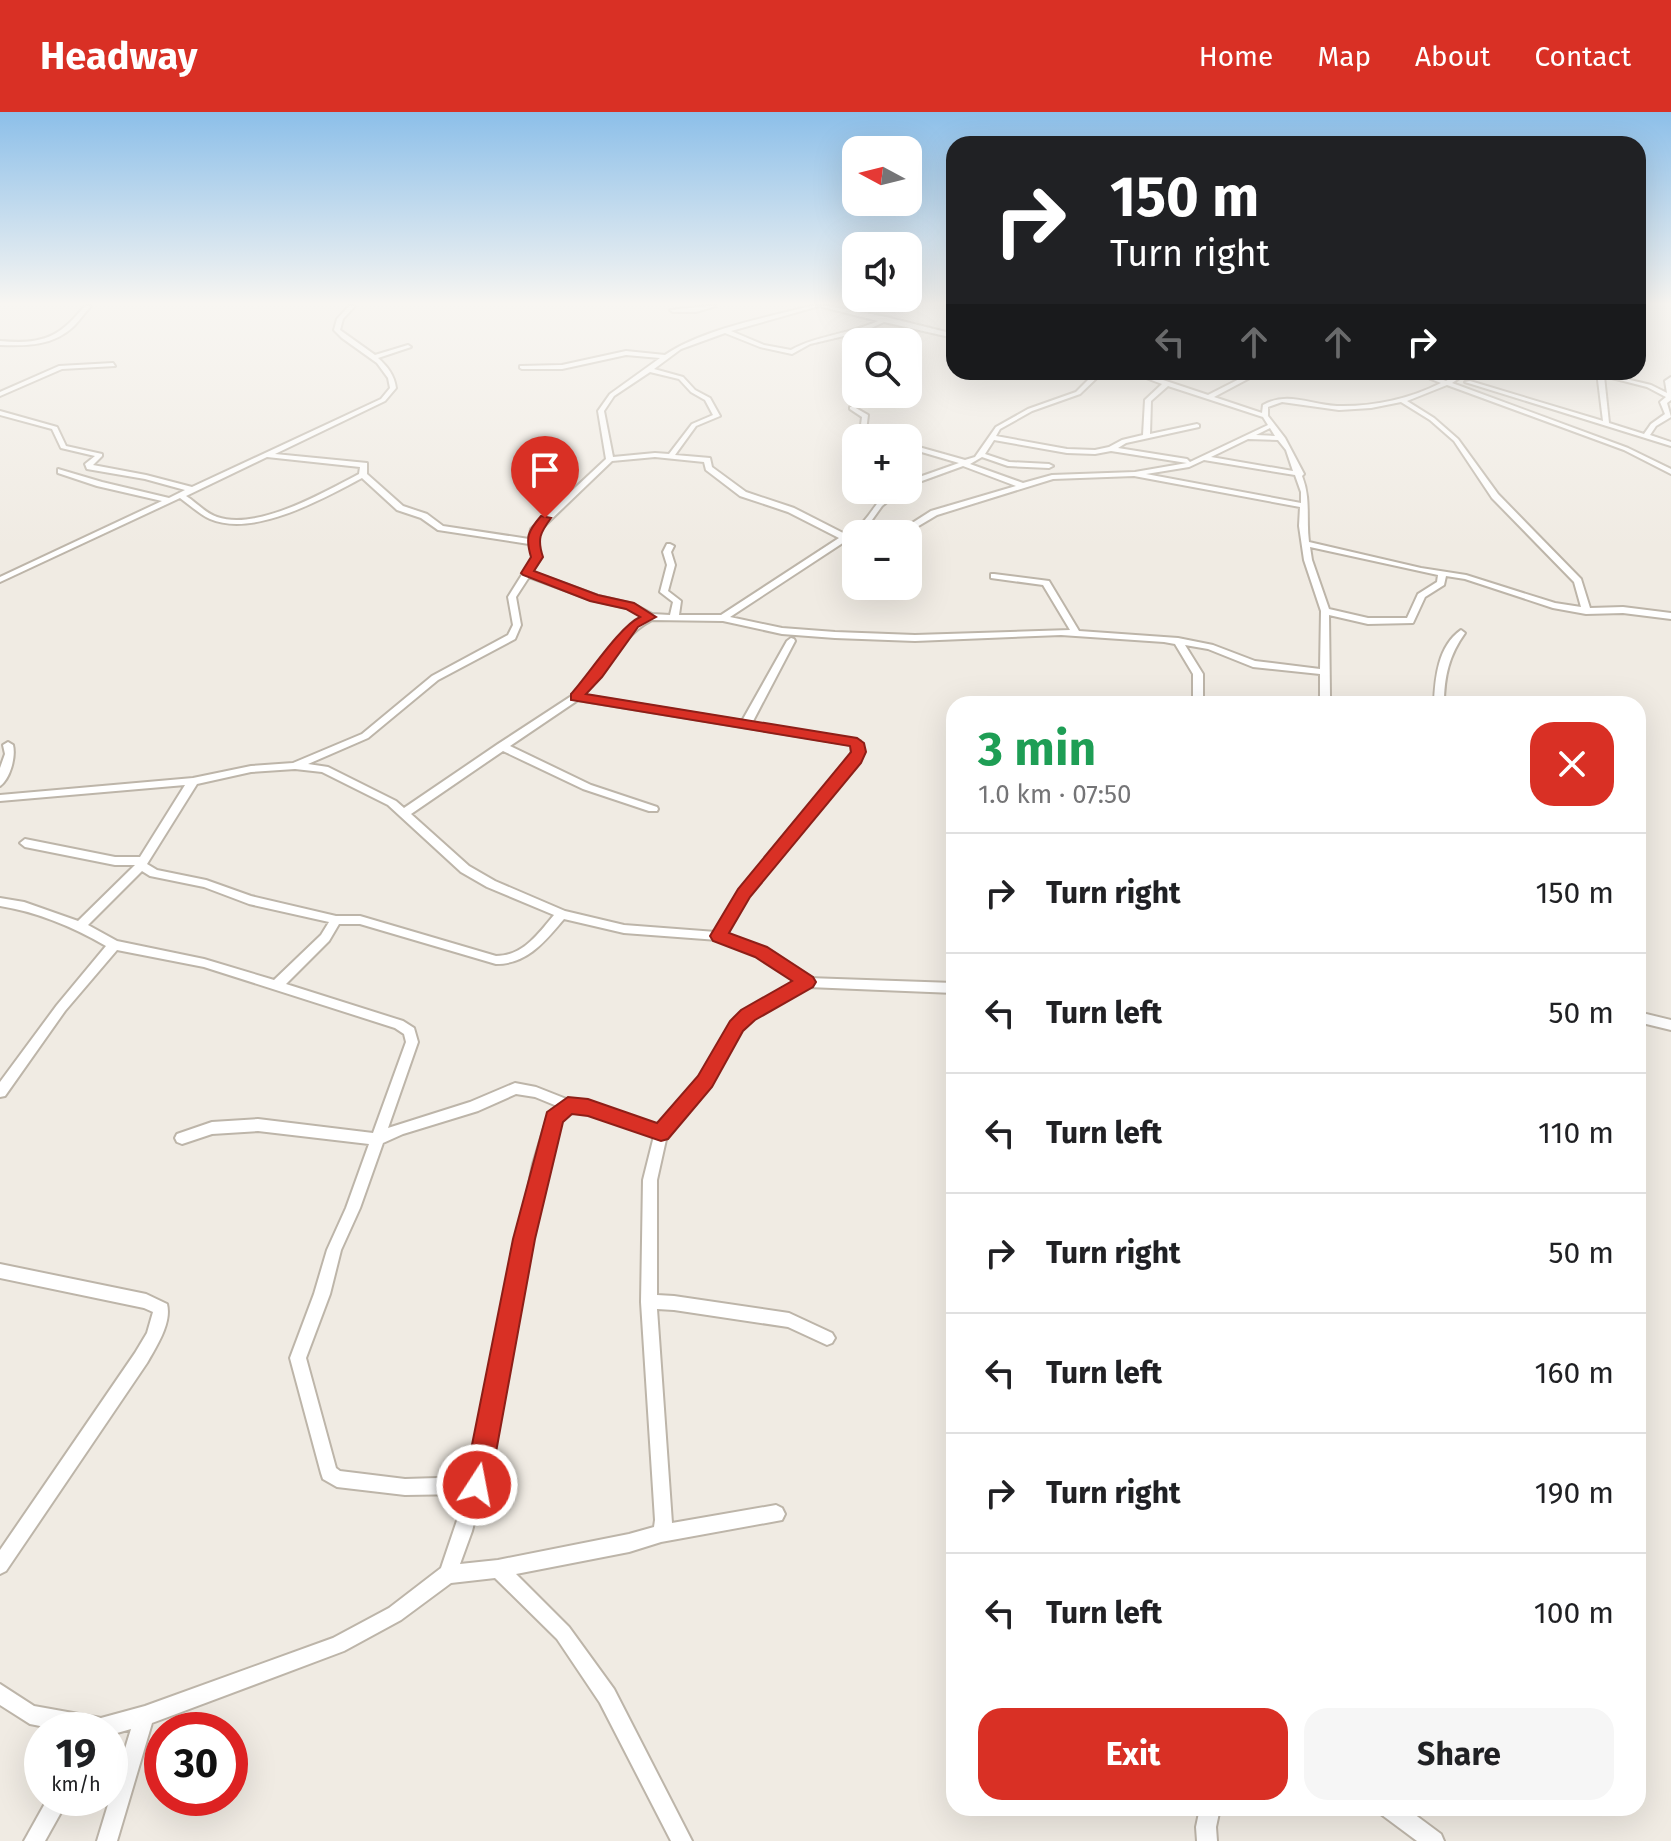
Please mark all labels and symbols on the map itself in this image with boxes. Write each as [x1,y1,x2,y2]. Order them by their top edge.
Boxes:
north arrow [842,136,922,216]
pin [511,436,579,518]
position arrow [435,1443,519,1527]
speed limit sign: 30 [144,1712,248,1816]

